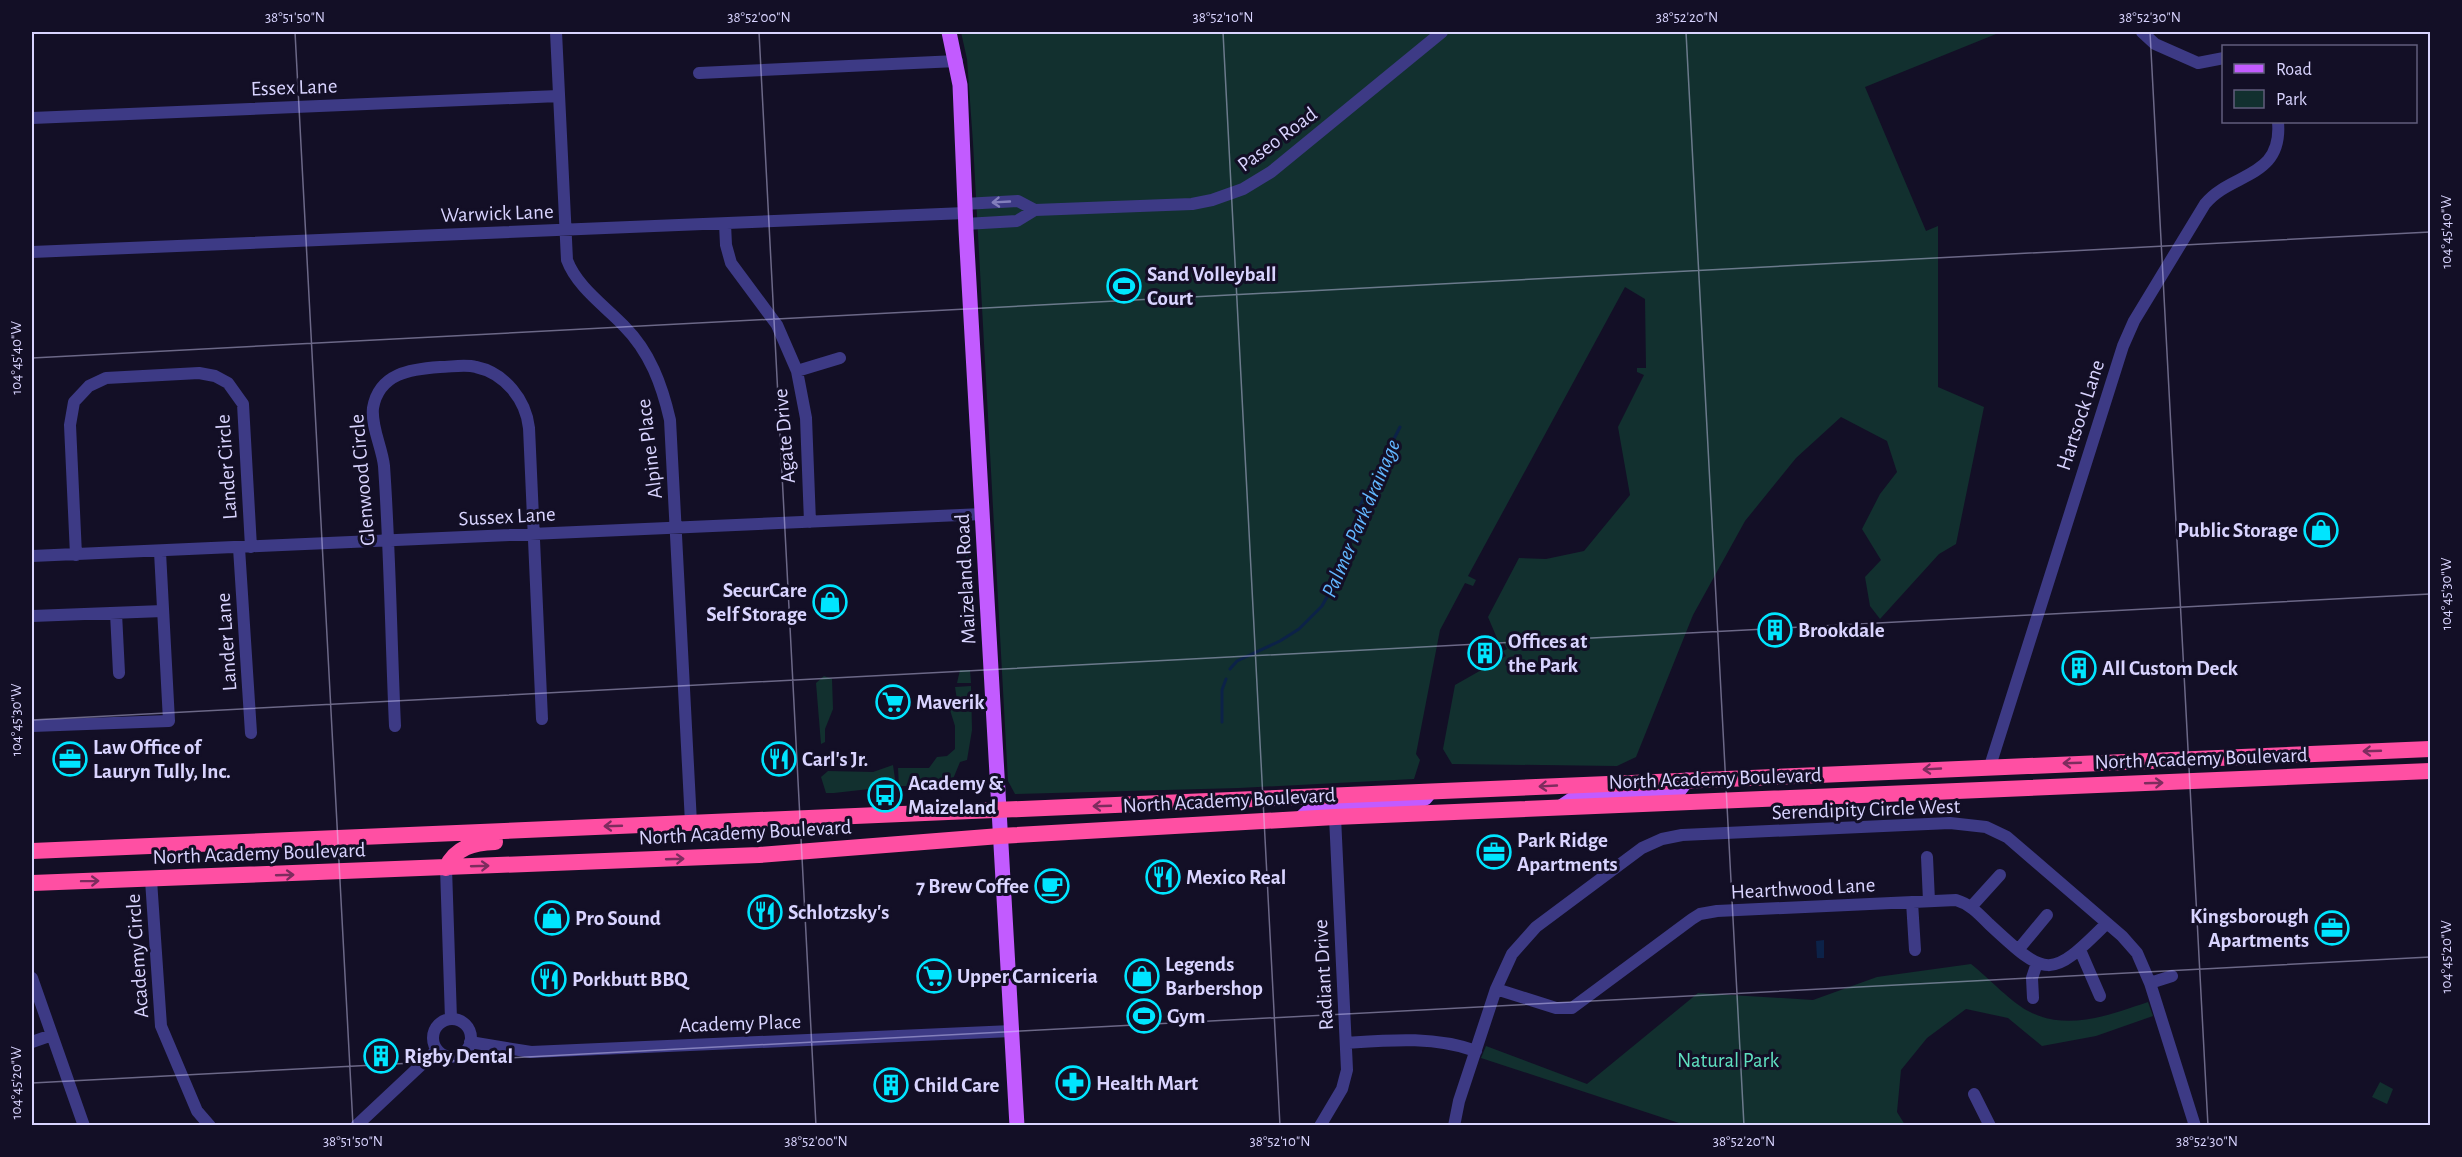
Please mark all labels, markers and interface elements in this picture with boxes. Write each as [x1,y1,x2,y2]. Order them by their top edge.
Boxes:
text: 38°51'50"N [265,10,325,25]
text: 38°52'00"N [727,10,791,25]
text: 38°52'10"N [1193,10,1253,25]
text: 38°52'20"N [1656,10,1718,25]
text: 38°52'30"N [2119,10,2181,25]
legend [2222,45,2417,123]
text: Road [2276,61,2312,79]
street label: Essex Lane [250,75,338,100]
text: Park [2276,91,2308,109]
street label: Paseo Road [1234,103,1321,176]
text: 104°45'40"W [2439,195,2454,269]
one-way arrow [991,196,1011,207]
street label: Warwick Lane [440,201,554,226]
place label: Sand Volleyball Court [1147,264,1277,309]
sports icon: Sand Volleyball Court [1106,268,1142,304]
text: 104°45'40"W [9,321,24,395]
street label: Hartsock Lane [2053,357,2108,473]
street label: Agate Drive [770,388,799,484]
street label: Alpine Place [633,398,666,500]
street label: Glenwood Circle [346,413,379,547]
street label: Lander Circle [212,414,241,520]
water label: Palmer Park drainage [1318,436,1404,601]
street label: Sussex Lane [458,503,556,530]
shop icon: Public Storage [2303,512,2339,548]
street label: Maizeland Road [952,513,979,645]
place label: Public Storage [2177,520,2298,541]
text: 104°45'30"W [2439,557,2454,630]
place label: SecurCare Self Storage [706,580,807,625]
shop icon: SecurCare Self Storage [812,584,848,620]
street label: Lander Lane [213,592,240,692]
building icon: Brookdale [1757,612,1793,648]
place label: Brookdale [1798,620,1885,641]
place label: Offices at the Park [1508,631,1587,676]
building icon: Offices at the Park [1467,635,1503,671]
building icon: All Custom Deck [2061,650,2097,686]
place label: All Custom Deck [2102,658,2239,679]
text: 104°45'30"W [9,683,24,756]
supermarket icon: Maverik [875,684,911,720]
place label: Maverik [916,692,985,713]
place label: Law Office of Lauryn Tully, Inc. [93,737,231,782]
office icon: Law Office of Lauryn Tully, Inc. [52,741,88,777]
restaurant icon: Carl's Jr. [761,741,797,777]
street label: North Academy Boulevard [2094,744,2308,773]
one-way arrow [2363,746,2383,757]
place label: Carl's Jr. [802,749,868,770]
one-way arrow [2063,757,2083,768]
one-way arrow [1922,763,1942,774]
street label: North Academy Boulevard [1608,764,1822,793]
place label: Academy & Maizeland [908,773,1003,818]
bus stop icon: Academy & Maizeland [867,777,903,813]
one-way arrow [2144,777,2164,788]
one-way arrow [1539,781,1559,792]
street label: North Academy Boulevard [1122,784,1336,817]
street label: Serendipity Circle West [1771,796,1961,823]
one-way arrow [1092,800,1112,812]
street label: North Academy Boulevard [638,816,852,849]
one-way arrow [604,821,624,832]
place label: Park Ridge Apartments [1517,830,1618,875]
office icon: Park Ridge Apartments [1476,834,1512,870]
street label: North Academy Boulevard [152,839,366,868]
one-way arrow [664,853,684,864]
restaurant icon: Mexico Real [1145,859,1181,895]
one-way arrow [469,861,489,872]
place label: Mexico Real [1186,867,1286,888]
cafe icon: 7 Brew Coffee [1034,868,1070,904]
one-way arrow [274,869,294,880]
street label: Hearthwood Lane [1730,874,1876,903]
one-way arrow [79,876,99,887]
place label: 7 Brew Coffee [916,876,1029,897]
street label: Academy Circle [123,893,152,1019]
restaurant icon: Schlotzsky's [747,894,783,930]
shop icon: Pro Sound [534,900,570,936]
place label: Schlotzsky's [788,902,889,923]
place label: Kingsborough Apartments [2190,906,2309,951]
place label: Pro Sound [575,908,661,929]
office icon: Kingsborough Apartments [2314,910,2350,946]
street label: Radiant Drive [1310,919,1337,1031]
text: 104°45'20"W [2439,920,2454,994]
place label: Legends Barbershop [1165,954,1263,999]
supermarket icon: Upper Carniceria [916,958,952,994]
shop icon: Legends Barbershop [1124,958,1160,994]
restaurant icon: Porkbutt BBQ [531,961,567,997]
place label: Upper Carniceria [957,966,1098,987]
place label: Porkbutt BBQ [572,969,690,991]
sports icon: Gym [1126,998,1162,1034]
place label: Gym [1167,1006,1205,1027]
street label: Academy Place [679,1011,801,1036]
building icon: Rigby Dental [363,1038,399,1074]
text: 104°45'20"W [9,1046,24,1120]
place label: Rigby Dental [404,1046,513,1067]
park label: Natural Park [1677,1050,1779,1071]
pharmacy icon: Health Mart [1055,1065,1091,1101]
building icon: Child Care [873,1067,909,1103]
place label: Health Mart [1096,1073,1198,1094]
place label: Child Care [914,1075,999,1096]
text: 38°51'50"N [323,1134,383,1149]
text: 38°52'00"N [784,1134,848,1149]
text: 38°52'10"N [1250,1134,1310,1149]
text: 38°52'20"N [1713,1134,1775,1149]
text: 38°52'30"N [2176,1134,2238,1149]

